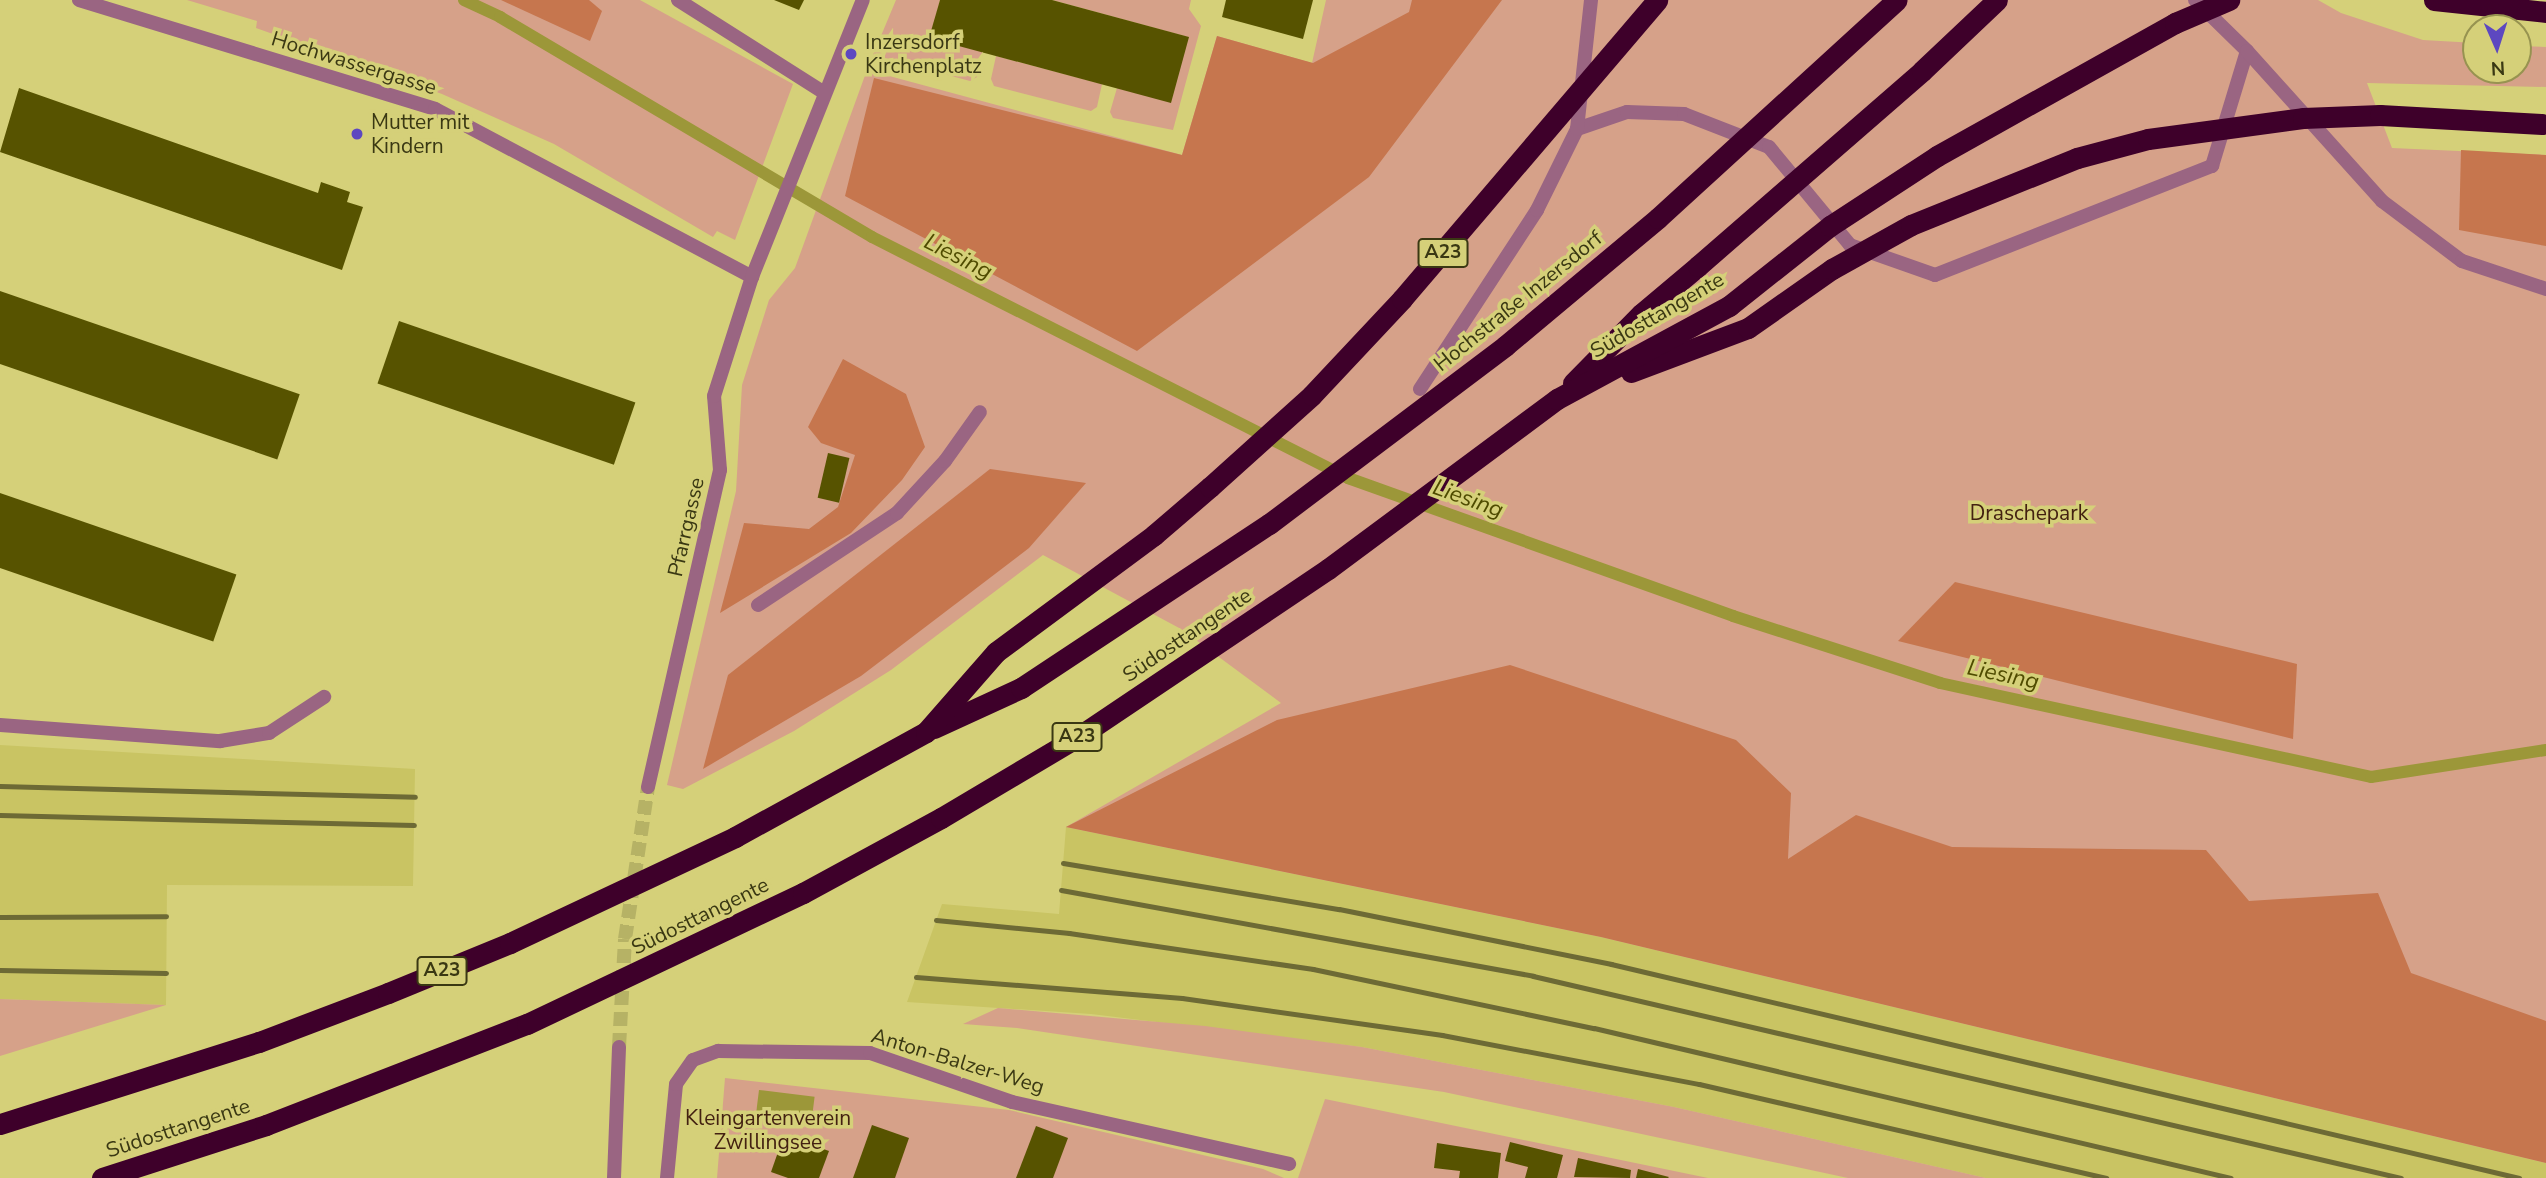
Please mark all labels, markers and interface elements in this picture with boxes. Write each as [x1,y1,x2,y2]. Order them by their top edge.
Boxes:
north arrow [2462,14,2532,84]
street label: Hochwassergasse [268,26,440,100]
place label: Inzersdorf Kirchenplatz [865,29,982,79]
marker: Inzersdorf Kirchenplatz [843,46,859,62]
text: N [2490,55,2506,81]
place label: Mutter mit Kindern [371,109,469,159]
marker: Mutter mit Kindern [349,126,365,142]
street label: Hochstraße Inzersdorf [1429,225,1607,377]
water label: Liesing [919,228,997,286]
road number: A23 [1417,238,1469,268]
street label: Südosttangente [1586,267,1728,363]
water label: Liesing [1429,474,1507,524]
street label: Pfarrgasse [662,475,710,579]
park label: Draschepark [1970,500,2088,526]
street label: Südosttangente [1118,583,1256,687]
water label: Liesing [1964,654,2042,696]
road number: A23 [1051,722,1103,752]
street label: Südosttangente [627,872,773,960]
road number: A23 [416,956,468,987]
street label: Anton-Balzer-Weg [868,1023,1048,1099]
street label: Südosttangente [103,1093,253,1163]
park label: Kleingartenverein Zwillingsee [685,1105,851,1155]

